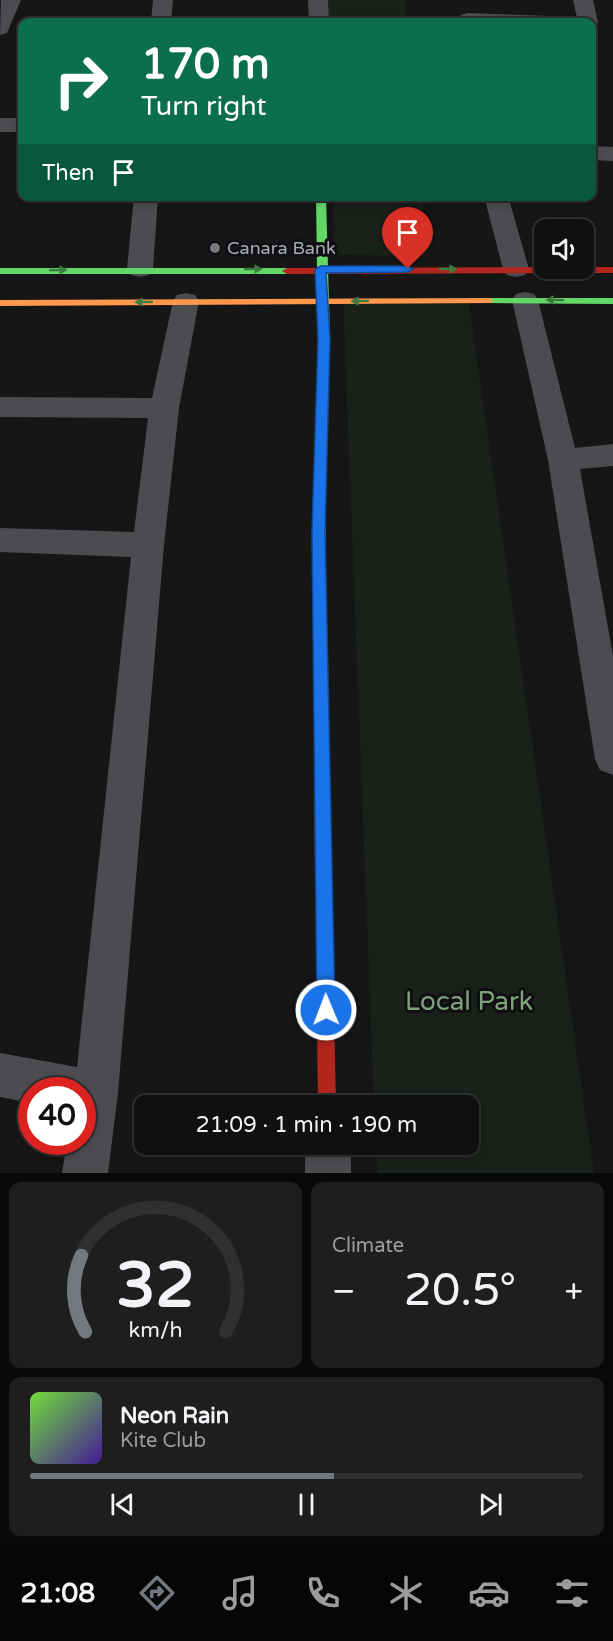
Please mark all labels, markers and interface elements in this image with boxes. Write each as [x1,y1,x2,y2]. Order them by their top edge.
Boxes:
text: 170 m [141,39,270,90]
icon: right [42,42,120,120]
text: Turn right [141,90,267,123]
icon: arrive [107,156,140,189]
text: Then [42,160,95,186]
pin [382,207,433,269]
icon: arrive [391,216,424,249]
map controls [534,219,594,279]
button: sound [534,219,594,279]
place label: Canara Bank [227,237,336,259]
marker: Canara Bank [208,241,222,255]
one-way arrow [244,264,263,274]
one-way arrow [439,264,458,274]
one-way arrow [49,265,68,275]
one-way arrow [545,295,564,305]
one-way arrow [350,296,369,306]
one-way arrow [134,297,153,307]
position arrow [294,978,358,1042]
park label: Local Park [405,986,533,1017]
speed limit sign: 40 [18,1077,96,1155]
text: 21:09 · 1 min · 190 m [196,1112,417,1138]
text: Climate [332,1234,404,1258]
text: 32 [116,1249,195,1324]
text: 20.5° [404,1264,516,1318]
text: − [332,1272,356,1311]
text: + [564,1272,583,1311]
text: km/h [129,1317,182,1343]
text: Neon Rain [120,1403,229,1429]
text: Kite Club [120,1429,206,1453]
icon: previous [106,1488,139,1521]
icon: pause [290,1488,323,1521]
icon: next [474,1488,507,1521]
icon: directions [136,1572,178,1614]
icon: music [219,1572,261,1614]
icon: phone [302,1572,344,1614]
icon: climate [385,1572,427,1614]
icon: car [468,1572,510,1614]
icon: filters [551,1572,593,1614]
text: 21:08 [20,1577,95,1610]

